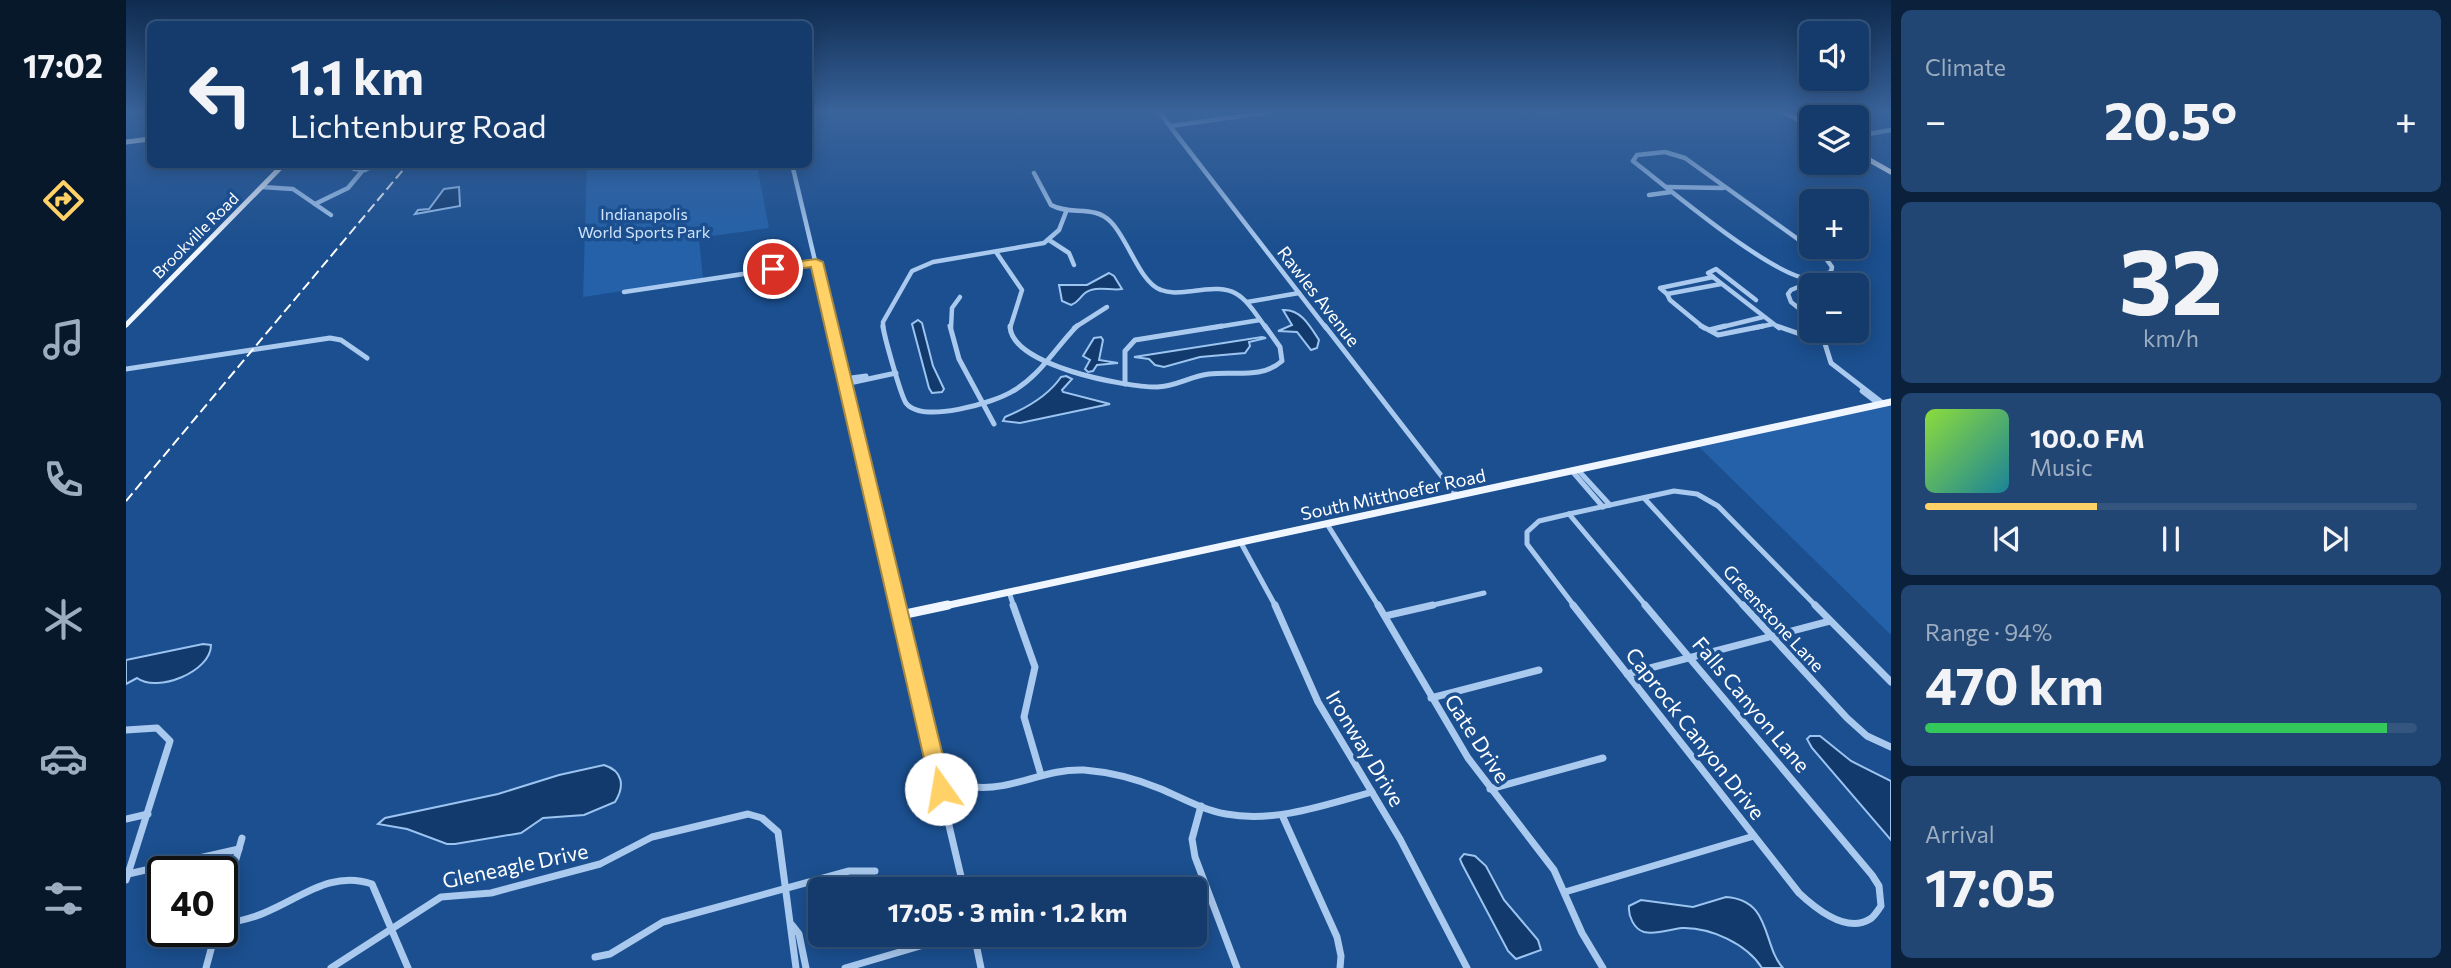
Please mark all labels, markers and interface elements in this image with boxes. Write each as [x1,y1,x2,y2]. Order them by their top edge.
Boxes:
map controls [1799,21,1869,343]
button: sound [1799,21,1869,91]
text: 17:02 [23,45,103,85]
text: 1.1 km [290,45,424,105]
icon: left [175,49,266,140]
text: Climate [1925,53,2006,81]
text: 20.5° [2104,87,2237,151]
text: − [1925,96,1947,143]
text: + [2395,96,2417,143]
text: Lichtenburg Road [290,105,547,145]
button: layers [1799,105,1869,175]
icon: directions [39,176,88,225]
street label: Brookville Road [148,188,242,282]
button: + [1799,189,1869,259]
park label: Indianapolis World Sports Park [578,204,711,241]
text: 32 [2119,222,2223,334]
pin [743,239,803,299]
street label: Rawles Avenue [1273,241,1365,351]
icon: arrive [754,250,792,288]
button: − [1799,273,1869,343]
icon: music [39,315,88,364]
text: km/h [2143,324,2199,352]
text: 100.0 FM [2030,422,2145,453]
text: Music [2030,453,2093,481]
icon: phone [39,455,88,504]
street label: South Mitthoefer Road [1299,464,1487,524]
icon: previous [1988,520,2026,558]
icon: pause [2152,520,2190,558]
icon: next [2316,520,2354,558]
street label: Greenstone Lane [1719,560,1829,676]
icon: climate [39,595,88,644]
text: Range · 94% [1925,618,2052,646]
street label: Falls Canyon Lane [1688,631,1816,777]
street label: Caprock Canyon Drive [1621,642,1771,824]
text: 470 km [1925,652,2104,716]
street label: Ironway Drive [1321,685,1411,811]
street label: Gate Drive [1440,689,1516,787]
icon: car [39,734,88,783]
position arrow [904,752,978,826]
text: Arrival [1925,820,1995,848]
street label: Gleneagle Drive [440,837,590,893]
text: 17:05 [1925,854,2056,918]
speed limit sign: 40 [147,856,238,947]
icon: filters [39,874,88,923]
text: 17:05 · 3 min · 1.2 km [887,896,1128,927]

